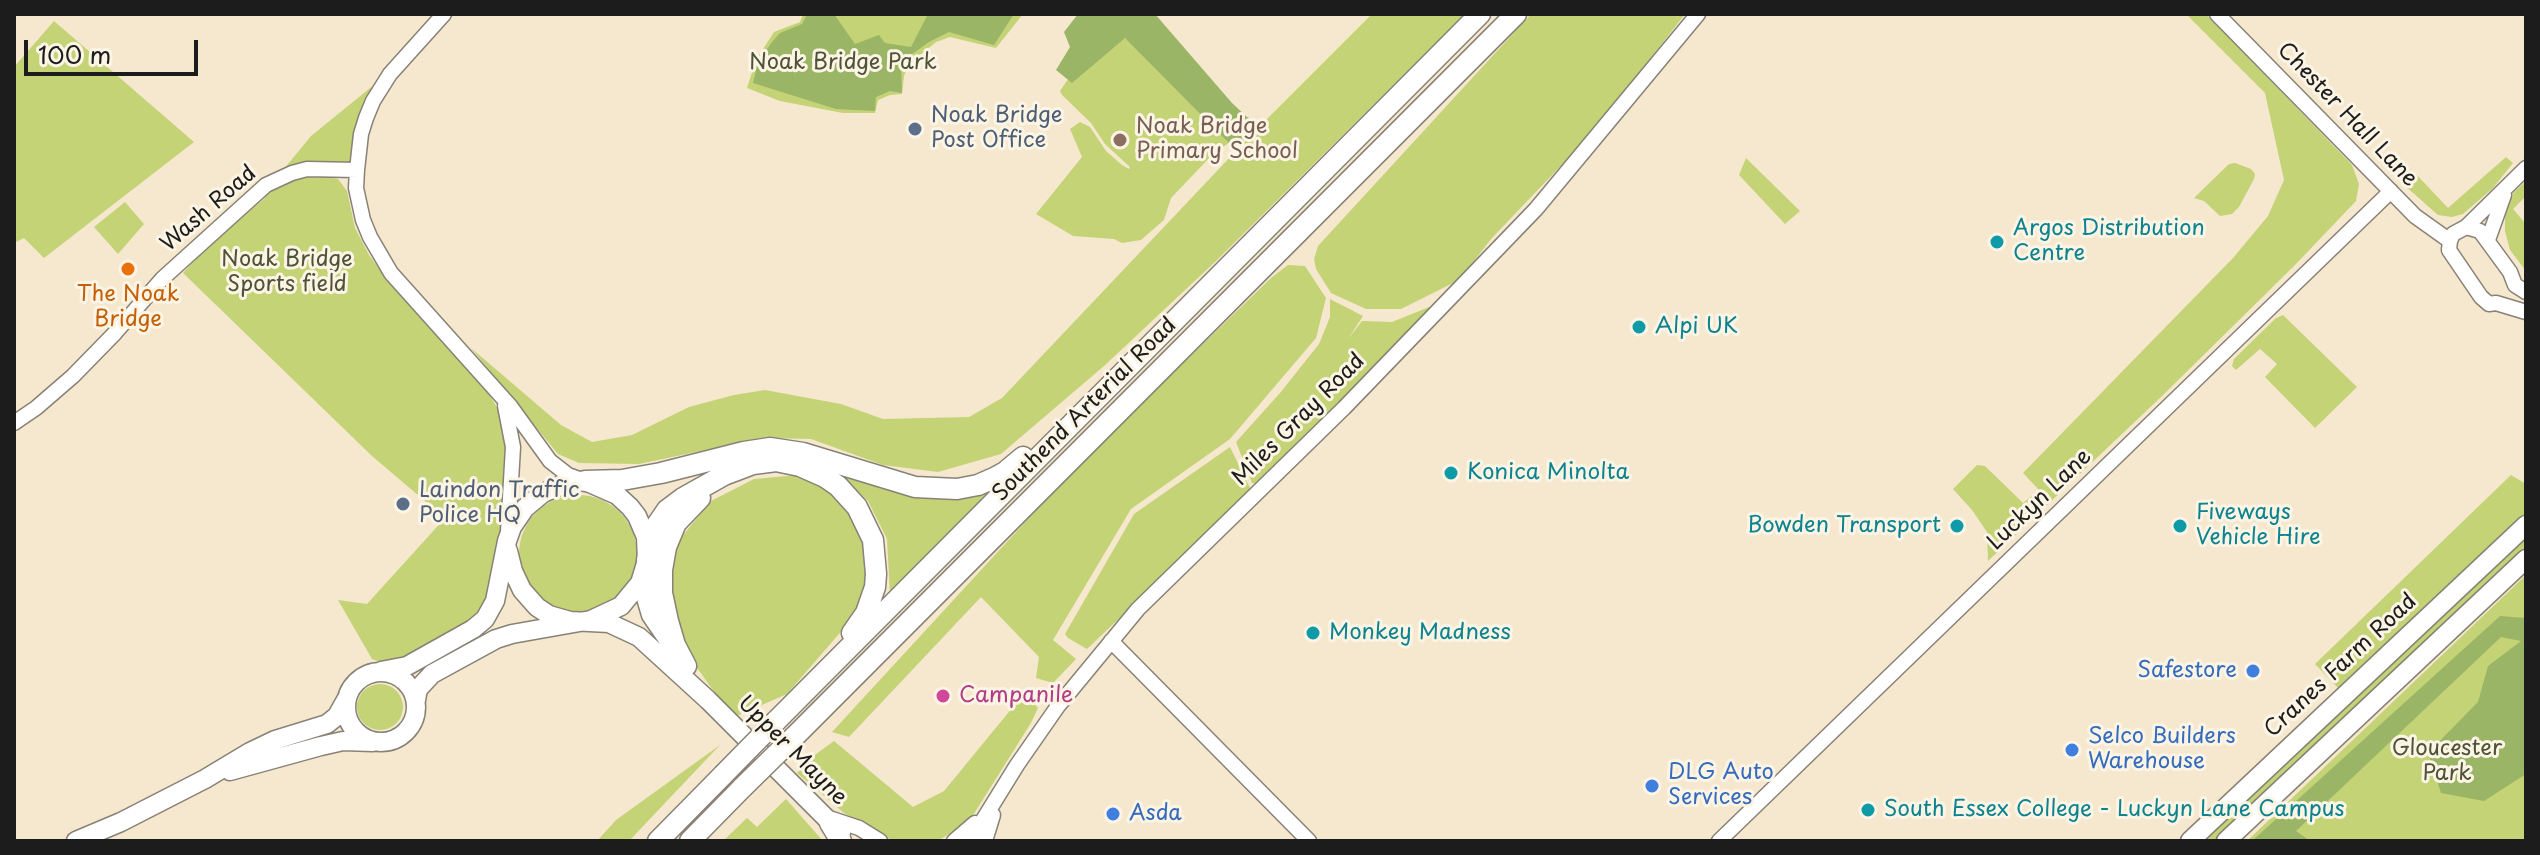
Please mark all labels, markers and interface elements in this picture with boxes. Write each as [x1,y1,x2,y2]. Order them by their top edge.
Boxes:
scale bar [28,24,202,74]
text: 100 m [38,36,111,72]
street label: Chester Hall Lane [2271,37,2423,193]
park label: Noak Bridge Park [749,50,937,76]
place label: Noak Bridge Post Office [931,103,1062,154]
place label: Noak Bridge Primary School [1136,114,1298,166]
marker: Noak Bridge Post Office [906,120,924,138]
marker: Noak Bridge Primary School [1111,131,1129,149]
street label: Wash Road [156,160,262,258]
place label: Argos Distribution Centre [2013,216,2205,268]
marker: Argos Distribution Centre [1988,233,2006,251]
park label: Noak Bridge Sports field [221,247,353,298]
marker: The Noak Bridge [119,260,137,278]
place label: The Noak Bridge [77,282,179,334]
street label: Southend Arterial Road [988,313,1182,507]
place label: Alpi UK [1655,314,1738,340]
marker: Alpi UK [1630,318,1648,336]
street label: Miles Gray Road [1227,348,1371,492]
street label: Luckyn Lane [1983,444,2097,556]
place label: Konica Minolta [1467,460,1629,486]
marker: Konica Minolta [1442,464,1460,482]
place label: Laindon Traffic Police HQ [419,478,580,530]
marker: Laindon Traffic Police HQ [394,495,412,513]
place label: Fiveways Vehicle Hire [2196,500,2321,552]
place label: Bowden Transport [1747,513,1941,539]
marker: Bowden Transport [1948,517,1966,535]
marker: Fiveways Vehicle Hire [2171,517,2189,535]
street label: Cranes Farm Road [2259,589,2423,743]
place label: Monkey Madness [1329,620,1511,646]
marker: Monkey Madness [1304,624,1322,642]
place label: Safestore [2137,658,2237,684]
marker: Safestore [2244,662,2262,680]
place label: Campanile [959,683,1073,709]
marker: Campanile [934,687,952,705]
street label: Upper Mayne [732,691,852,811]
place label: Selco Builders Warehouse [2088,724,2236,776]
park label: Gloucester Park [2392,736,2502,788]
marker: Selco Builders Warehouse [2063,741,2081,759]
place label: DLG Auto Services [1668,760,1774,812]
marker: DLG Auto Services [1643,777,1661,795]
place label: South Essex College - Luckyn Lane Campus [1884,797,2345,823]
place label: Asda [1129,801,1182,827]
marker: South Essex College - Luckyn Lane Campus [1859,801,1877,819]
marker: Asda [1104,805,1122,823]

